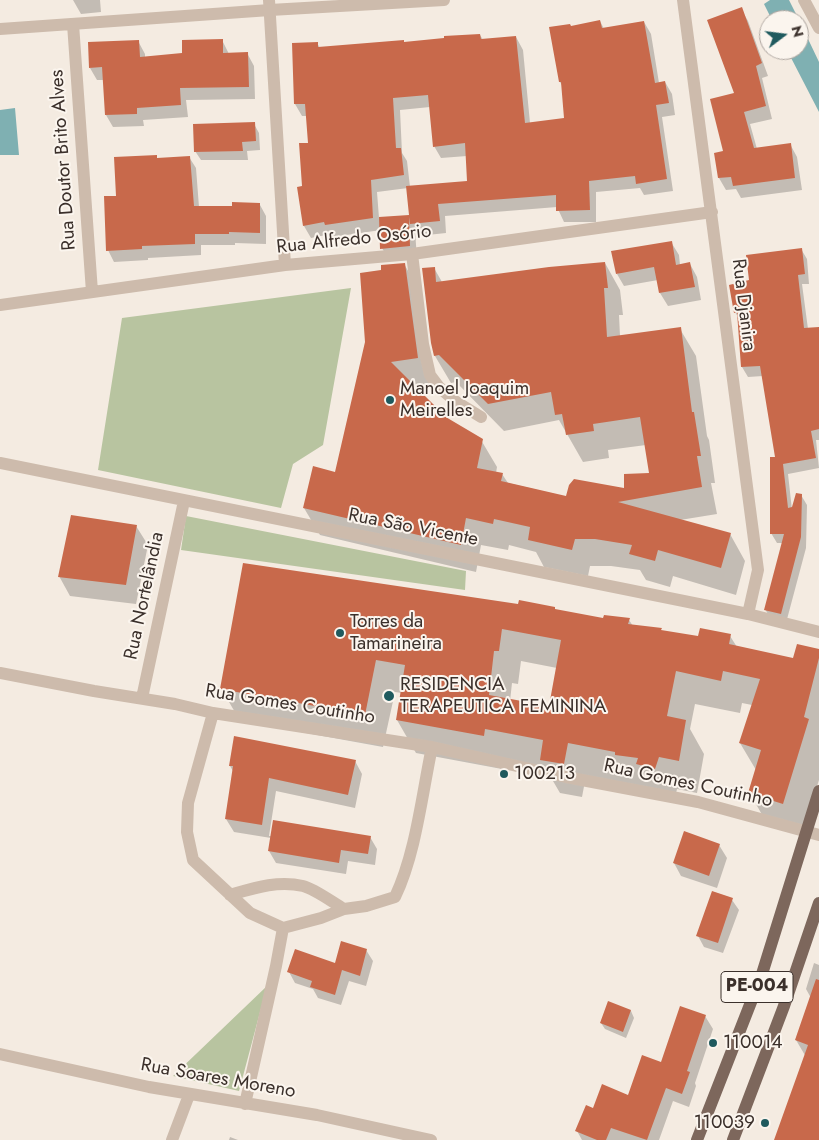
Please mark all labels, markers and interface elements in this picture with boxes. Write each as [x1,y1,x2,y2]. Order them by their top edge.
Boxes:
north arrow [759,10,809,60]
text: N [786,23,809,39]
street label: Rua Doutor Brito Alves [46,69,82,251]
street label: Rua Alfredo Osório [275,221,433,259]
street label: Rua Djanira [726,258,760,352]
place label: Manoel Joaquim Meirelles [400,378,529,422]
marker: Manoel Joaquim Meirelles [384,394,396,406]
street label: Rua São Vicente [346,504,480,552]
street label: Rua Nortelândia [120,530,170,662]
place label: Torres da Tamarineira [350,611,442,655]
marker: Torres da Tamarineira [334,627,346,639]
place label: RESIDENCIA TERAPEUTICA FEMININA [400,674,606,718]
street label: Rua Gomes Coutinho [203,680,377,730]
marker: RESIDENCIA TERAPEUTICA FEMININA [382,689,396,703]
street label: Rua Gomes Coutinho [602,755,774,813]
place label: 100213 [514,763,575,785]
marker: 100213 [498,768,510,780]
road number: PE-004 [721,972,793,1002]
place label: 110014 [723,1032,783,1054]
marker: 110014 [707,1037,719,1049]
street label: Rua Soares Moreno [139,1054,297,1104]
place label: 110039 [694,1112,755,1134]
marker: 110039 [759,1117,771,1129]

